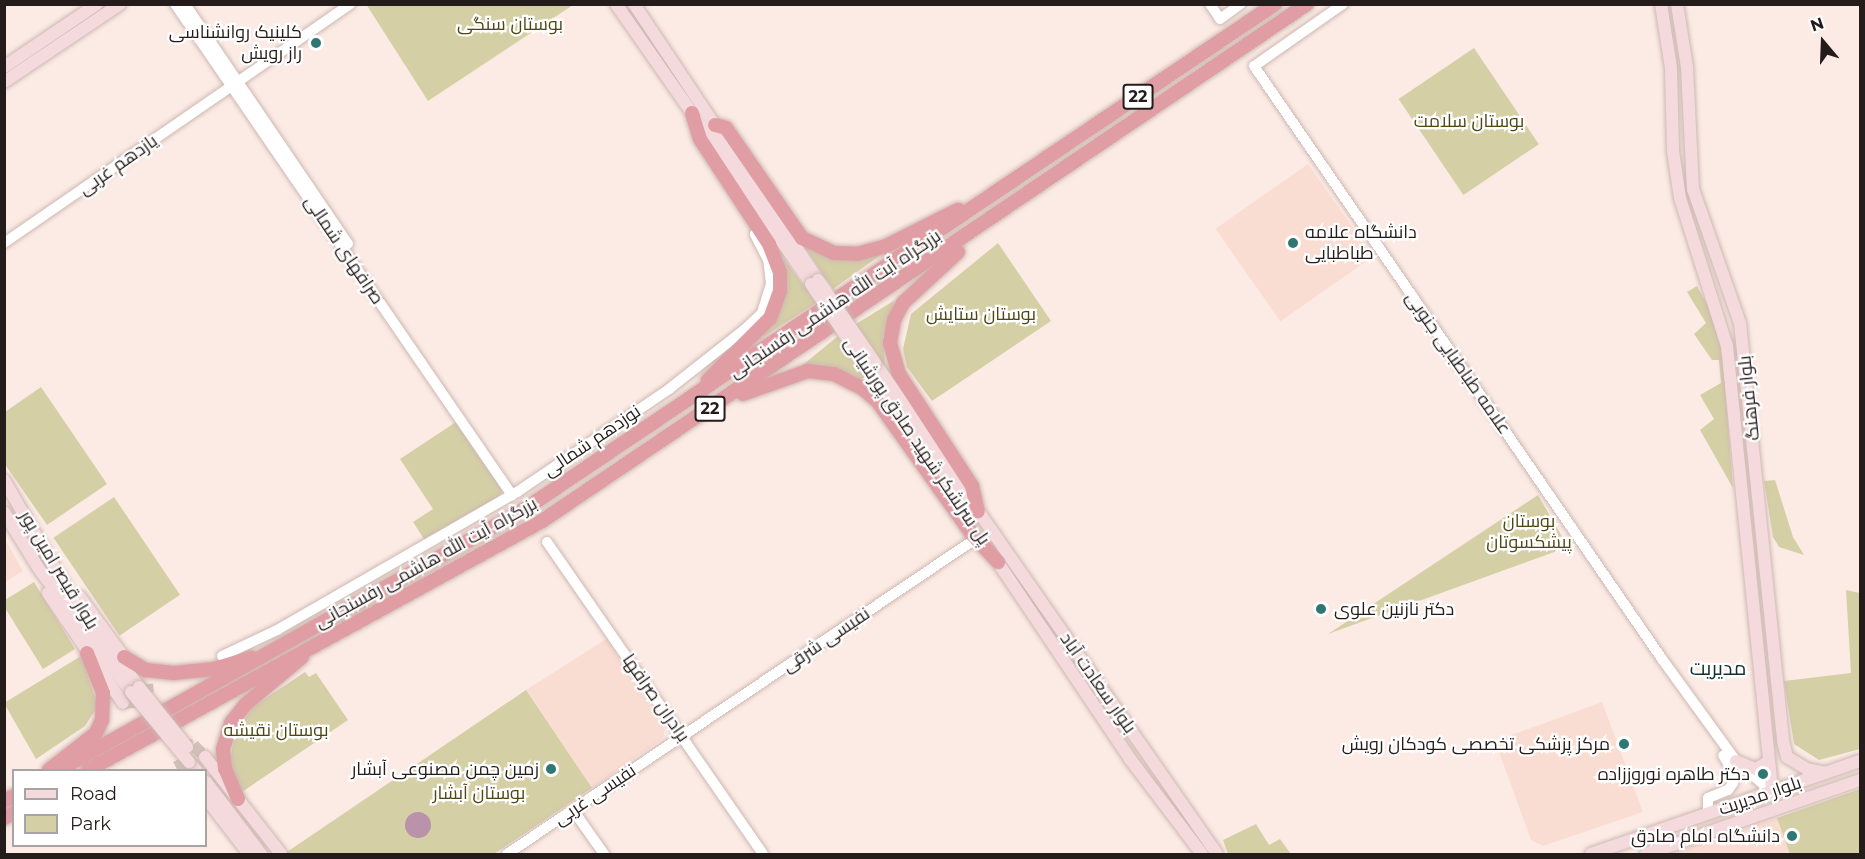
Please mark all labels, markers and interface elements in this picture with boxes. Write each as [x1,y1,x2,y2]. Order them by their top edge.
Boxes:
north arrow [1793,12,1853,72]
park label: بوستان سنگی [457,13,563,35]
text: N [1808,13,1826,36]
place label: کلینیک روانشناسی راز رویش [169,22,302,64]
marker: کلینیک روانشناسی راز رویش [307,34,325,52]
road number: 22 [1122,84,1154,110]
park label: بوستان سلامت [1414,110,1524,132]
street label: یازدهم غربی [74,130,162,200]
street label: صرافهای شمالی [300,192,388,308]
place label: دانشگاه علامه طباطبایی [1305,222,1417,264]
street label: بزرگراه آیت الله هاشمی رفسنجانی [725,225,945,383]
marker: دانشگاه علامه طباطبایی [1286,236,1300,250]
street label: علامه طباطبایی جنوبی [1401,288,1515,438]
park label: بوستان ستایش [926,303,1036,325]
street label: پل سرلشکر شهید صادق پورشیانی [839,333,995,549]
street label: بلوار فرهنگ [1734,354,1764,442]
road number: 22 [694,396,726,422]
street label: نوزدهم شمالی [539,401,645,481]
street label: بزرگراه آیت الله هاشمی رفسنجانی [311,493,541,633]
street label: بلوار قیصر امین پور [15,507,103,633]
park label: بوستان پیشکسوتان [1486,511,1572,554]
place label: دکتر نازنین علوی [1334,598,1454,620]
marker: دکتر نازنین علوی [1312,600,1330,618]
street label: نفیسی شرقی [778,603,874,677]
street label: بلوار سعادت آباد [1055,628,1141,738]
street label: برادران صرافها [618,650,694,746]
district label: مدیریت [1690,656,1746,680]
park label: بوستان نقیشه [224,719,328,741]
place label: مرکز پزشکی تخصصی کودکان رویش [1342,733,1610,755]
marker: مرکز پزشکی تخصصی کودکان رویش [1615,735,1633,753]
place label: زمین چمن مصنوعی آبشار [352,758,539,780]
street label: نفیسی غربی [550,760,640,830]
marker: زمین چمن مصنوعی آبشار [544,762,558,776]
place label: دکتر طاهره نوروززاده [1598,763,1750,785]
marker: دکتر طاهره نوروززاده [1754,765,1772,783]
legend [12,769,207,847]
street label: بلوار مدیریت [1716,772,1804,820]
park label: بوستان آبشار [433,782,525,804]
text: Road [70,783,117,805]
text: Park [70,813,111,835]
place label: دانشگاه امام صادق [1631,825,1780,847]
marker: دانشگاه امام صادق [1785,829,1799,843]

